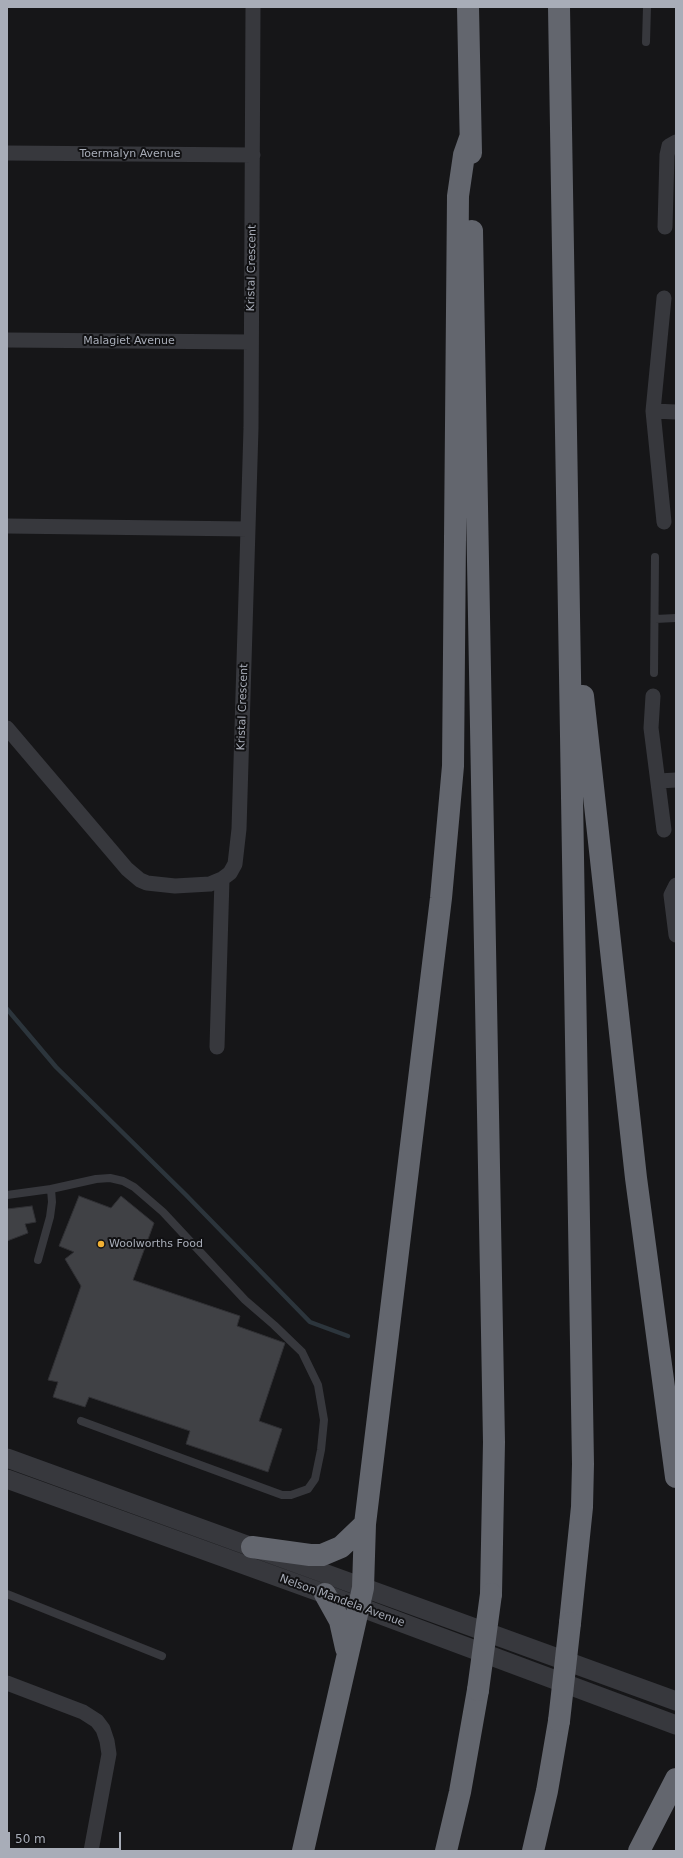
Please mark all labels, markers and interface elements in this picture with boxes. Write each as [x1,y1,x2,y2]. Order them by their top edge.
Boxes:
street label: Toermalyn Avenue [79,147,181,161]
street label: Kristal Crescent [245,225,259,311]
street label: Malagiet Avenue [83,334,175,348]
street label: Kristal Crescent [235,663,251,751]
place label: Woolworths Food [109,1237,203,1251]
marker: Woolworths Food [96,1239,106,1249]
street label: Nelson Mandela Avenue [278,1572,406,1630]
scale bar [10,1824,123,1850]
text: 50 m [15,1832,46,1846]

